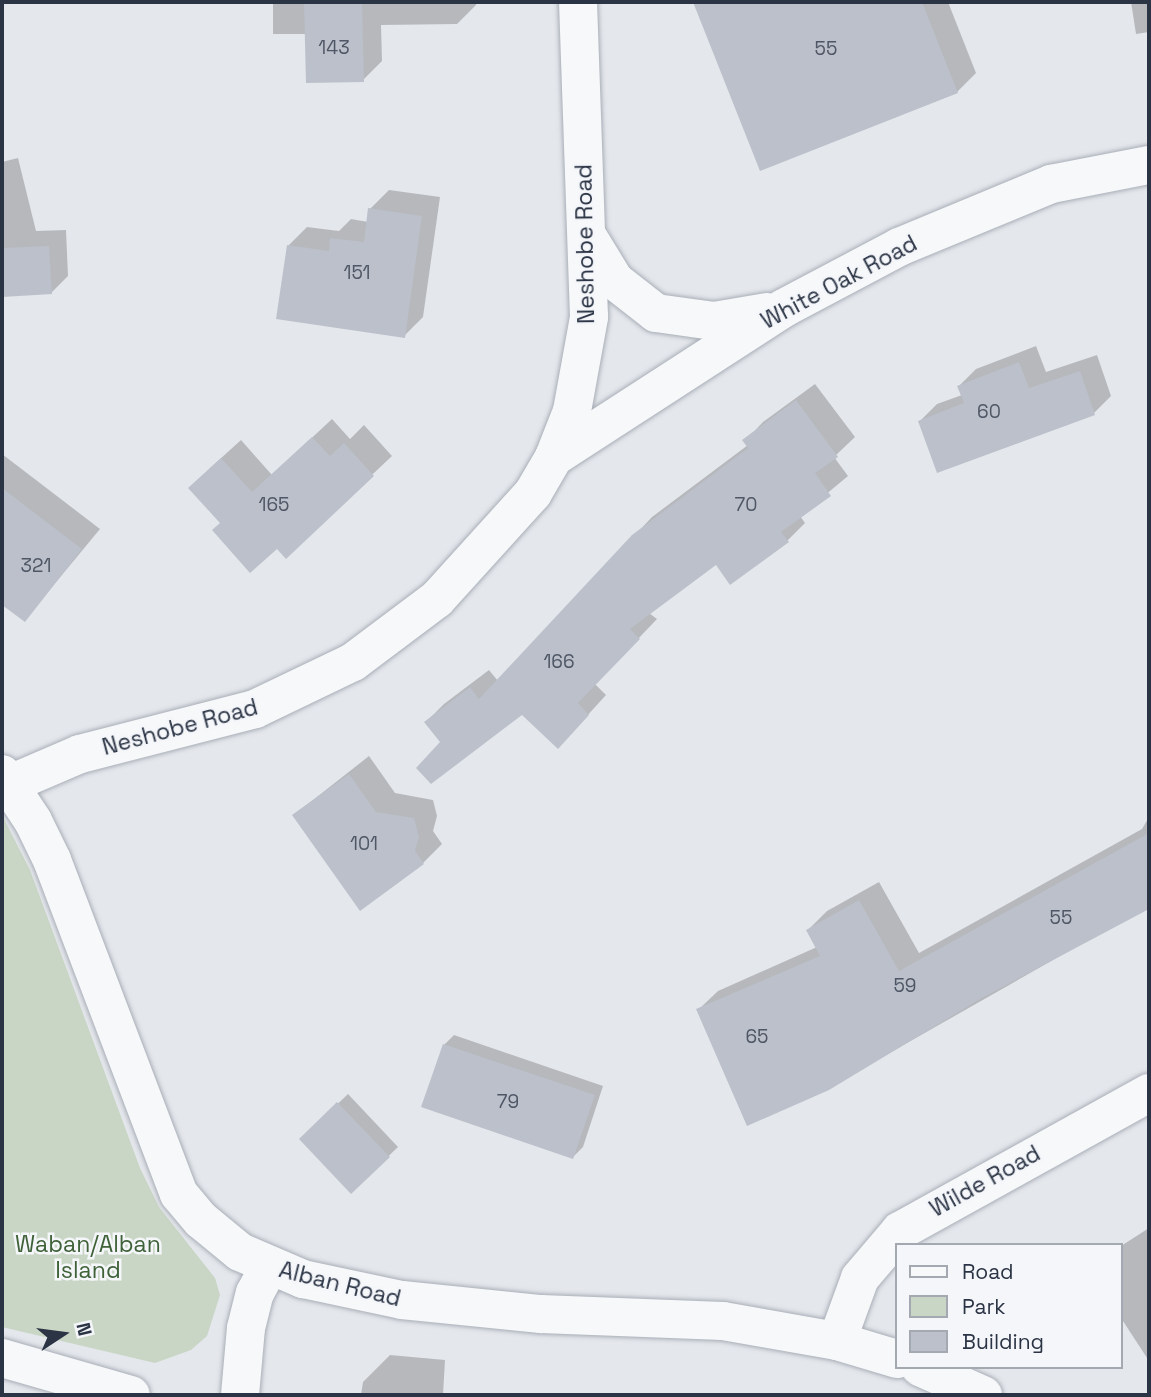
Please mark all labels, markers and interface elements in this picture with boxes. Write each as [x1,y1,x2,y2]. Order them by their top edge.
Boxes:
house number: 143 [318,37,350,59]
house number: 55 [815,38,837,60]
street label: Neshobe Road [570,164,600,324]
street label: White Oak Road [756,229,922,335]
house number: 151 [344,262,370,284]
house number: 60 [977,401,1001,423]
house number: 165 [259,494,289,516]
house number: 70 [735,494,757,516]
house number: 321 [21,555,51,577]
house number: 166 [543,651,575,673]
street label: Neshobe Road [99,693,261,761]
house number: 101 [350,833,378,855]
house number: 55 [1050,907,1072,929]
house number: 59 [893,975,917,997]
house number: 65 [745,1026,769,1048]
house number: 79 [497,1091,519,1113]
street label: Wilde Road [925,1139,1045,1223]
park label: Waban/Alban Island [15,1230,161,1284]
legend [895,1243,1123,1369]
street label: Alban Road [276,1256,404,1312]
text: Road [962,1258,1014,1285]
text: Park [962,1293,1006,1320]
north arrow [28,1299,98,1369]
text: N [70,1320,98,1338]
text: Building [962,1328,1044,1355]

